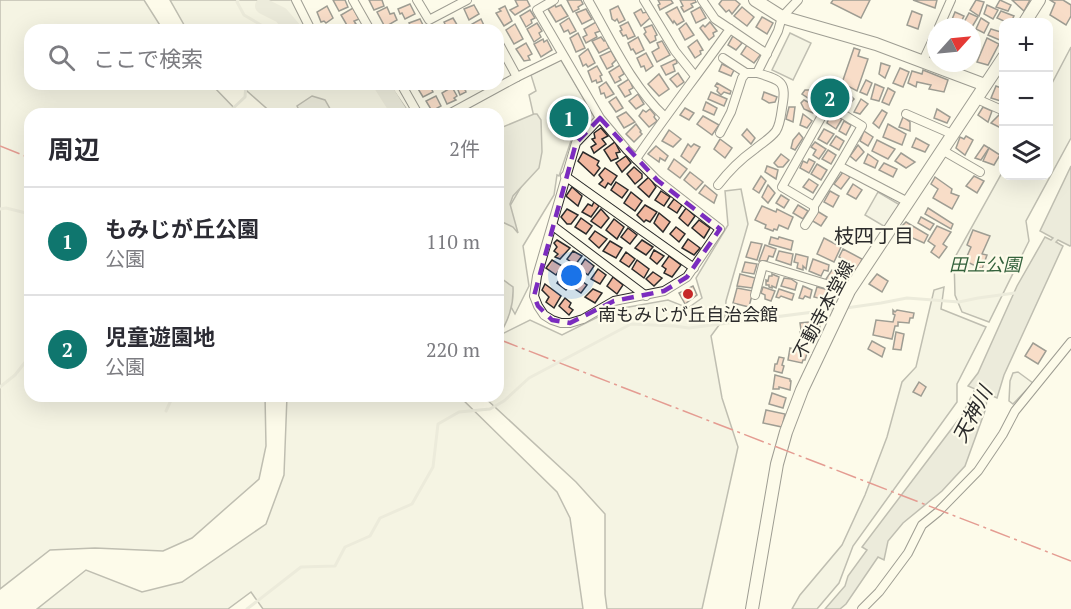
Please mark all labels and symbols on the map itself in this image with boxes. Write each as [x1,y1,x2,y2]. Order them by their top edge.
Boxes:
north arrow [927,18,981,72]
pin: 2 [810,76,850,120]
pin: 1 [550,96,588,140]
district label: 枝四丁目 [834,222,914,249]
park label: 田上公園 [949,252,1024,276]
street label: 不動寺本堂線 [787,256,859,362]
your location [557,261,586,290]
marker: 南もみじが丘自治会館 [681,287,695,301]
place label: 南もみじが丘自治会館 [598,302,778,326]
water label: 天神川 [946,379,999,447]

